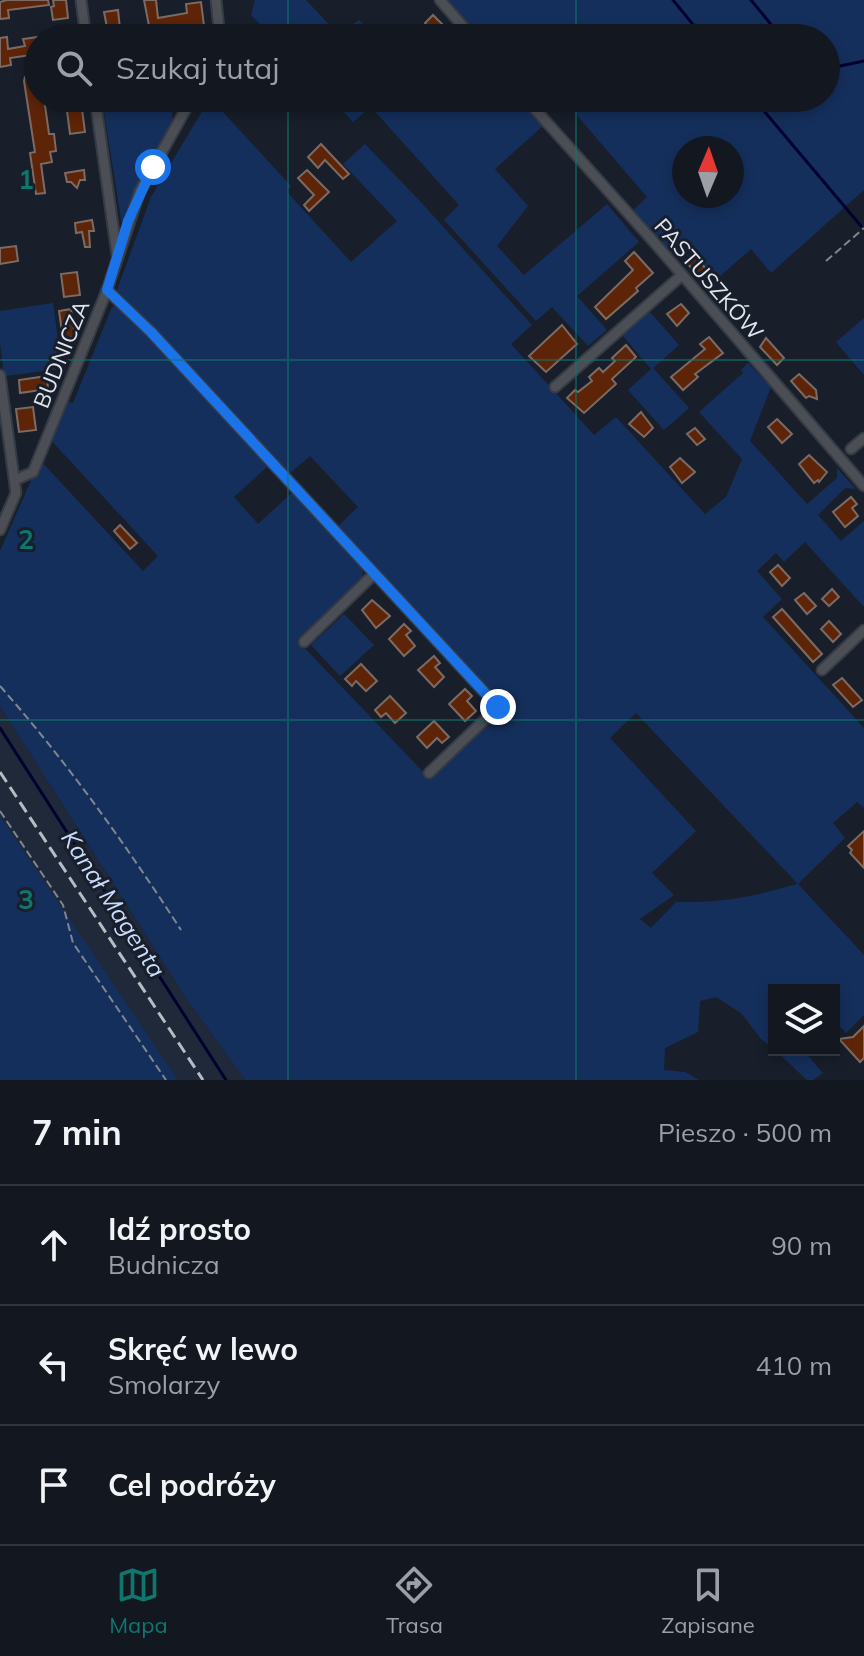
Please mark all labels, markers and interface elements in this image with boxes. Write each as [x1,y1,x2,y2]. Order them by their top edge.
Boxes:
search box [24,24,840,112]
icon: search [52,46,96,90]
text: Szukaj tutaj [116,49,279,87]
north arrow [672,136,744,208]
route start [135,149,171,185]
text: 1 [18,163,34,196]
street label: PASTUSZKÓW [648,212,770,346]
street label: BUDNICZA [27,296,95,412]
text: 2 [18,523,34,556]
route end [480,689,516,725]
water label: Kanał Magenta [55,824,173,983]
text: 3 [18,883,34,916]
map controls [768,984,840,1056]
button: layers [768,984,840,1056]
text: 7 min [32,1111,122,1154]
text: Pieszo · 500 m [658,1116,832,1149]
text: Idź prosto [108,1210,251,1248]
icon: ahead [32,1223,76,1267]
text: 90 m [771,1229,832,1262]
text: Budnicza [108,1248,220,1281]
text: Skręć w lewo [108,1330,298,1368]
icon: left [32,1343,76,1387]
text: 410 m [756,1349,832,1382]
text: Smolarzy [108,1368,220,1401]
icon: arrive [32,1463,76,1507]
text: Cel podróży [108,1466,276,1504]
tab: Mapa [109,1563,168,1639]
tab: Trasa [386,1563,443,1639]
tab: Zapisane [661,1563,755,1639]

